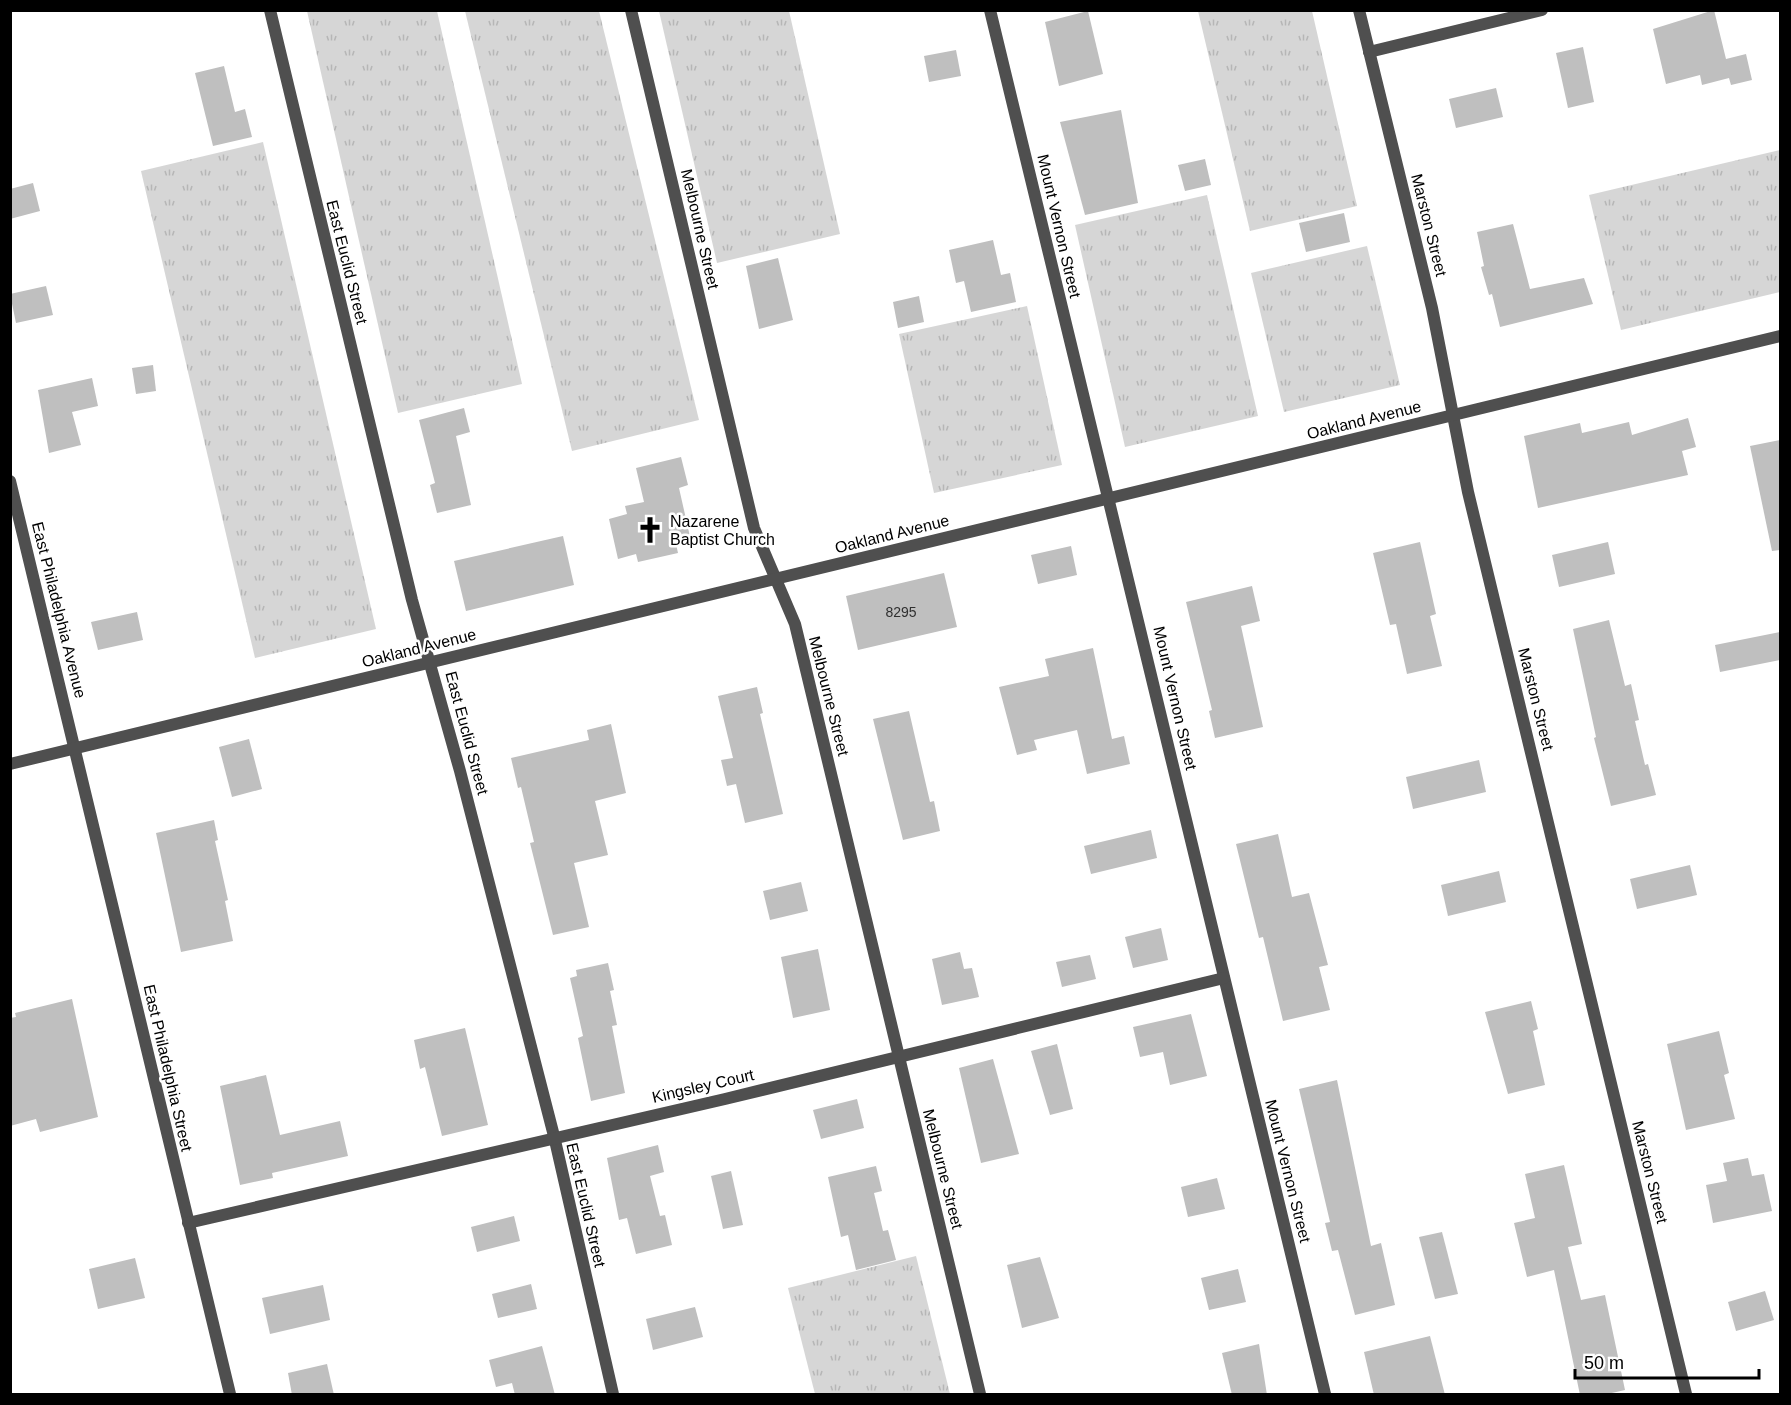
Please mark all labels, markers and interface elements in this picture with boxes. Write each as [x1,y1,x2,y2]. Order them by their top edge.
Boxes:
street label: Mount Vernon Street [1034,153,1084,300]
street label: Melbourne Street [678,167,722,291]
street label: Marston Street [1408,172,1450,278]
street label: East Euclid Street [323,198,371,326]
street label: Oakland Avenue [1305,398,1423,442]
street label: Oakland Avenue [833,512,951,556]
place label: Nazarene Baptist Church [670,513,775,548]
church icon: Nazarene Baptist Church [635,515,665,545]
street label: East Philadelphia Avenue [29,520,89,700]
house number: 8295 [885,604,917,620]
street label: Mount Vernon Street [1150,625,1200,772]
street label: Oakland Avenue [360,626,478,670]
street label: Melbourne Street [806,634,852,758]
street label: Marston Street [1515,646,1557,752]
street label: East Euclid Street [442,669,492,797]
street label: East Philadelphia Street [141,983,196,1154]
street label: Kingsley Court [650,1066,756,1106]
street label: Mount Vernon Street [1262,1098,1314,1245]
street label: Melbourne Street [920,1107,966,1231]
street label: Marston Street [1629,1119,1671,1225]
street label: East Euclid Street [563,1141,609,1269]
scale bar [1575,1342,1760,1380]
text: 50 m [1584,1353,1624,1373]

